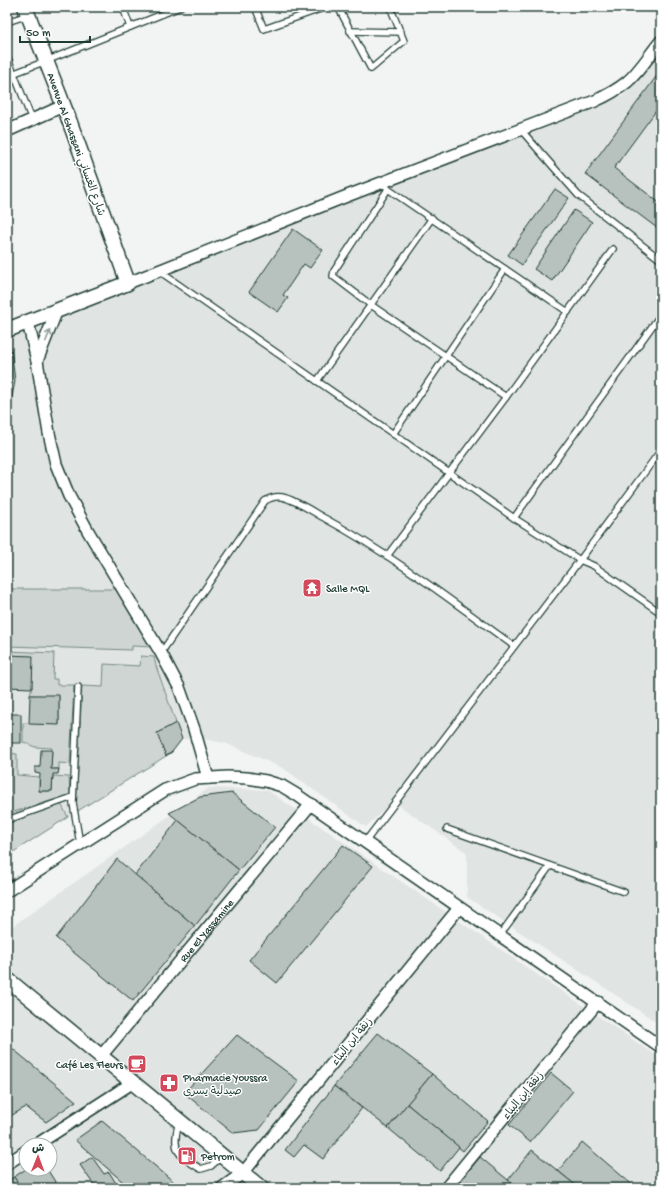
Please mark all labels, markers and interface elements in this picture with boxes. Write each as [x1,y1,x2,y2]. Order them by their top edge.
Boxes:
scale bar [20,18,90,44]
text: 50 m [26,27,51,41]
street label: Avenue Al Ghassani شارع الغساني [41,71,108,219]
one-way arrow [44,330,52,342]
temple icon: Salle MQL [301,577,323,599]
place label: Salle MQL [326,584,370,596]
street label: Rue El Yassamine [178,897,237,965]
street label: زنقة ابن البناء [329,1015,375,1068]
cafe icon: Café Les Fleurs [126,1053,148,1075]
place label: Café Les Fleurs [56,1059,124,1072]
street label: زنقة إبن البناء [500,1069,546,1122]
pharmacy icon: Pharmacie Youssra صيدلية يسرى [158,1072,180,1094]
place label: Pharmacie Youssra صيدلية يسرى [182,1073,268,1098]
north arrow [18,1137,58,1177]
text: ش [32,1143,44,1155]
fuel station icon: Petrom [176,1145,198,1167]
place label: Petrom [200,1152,235,1164]

